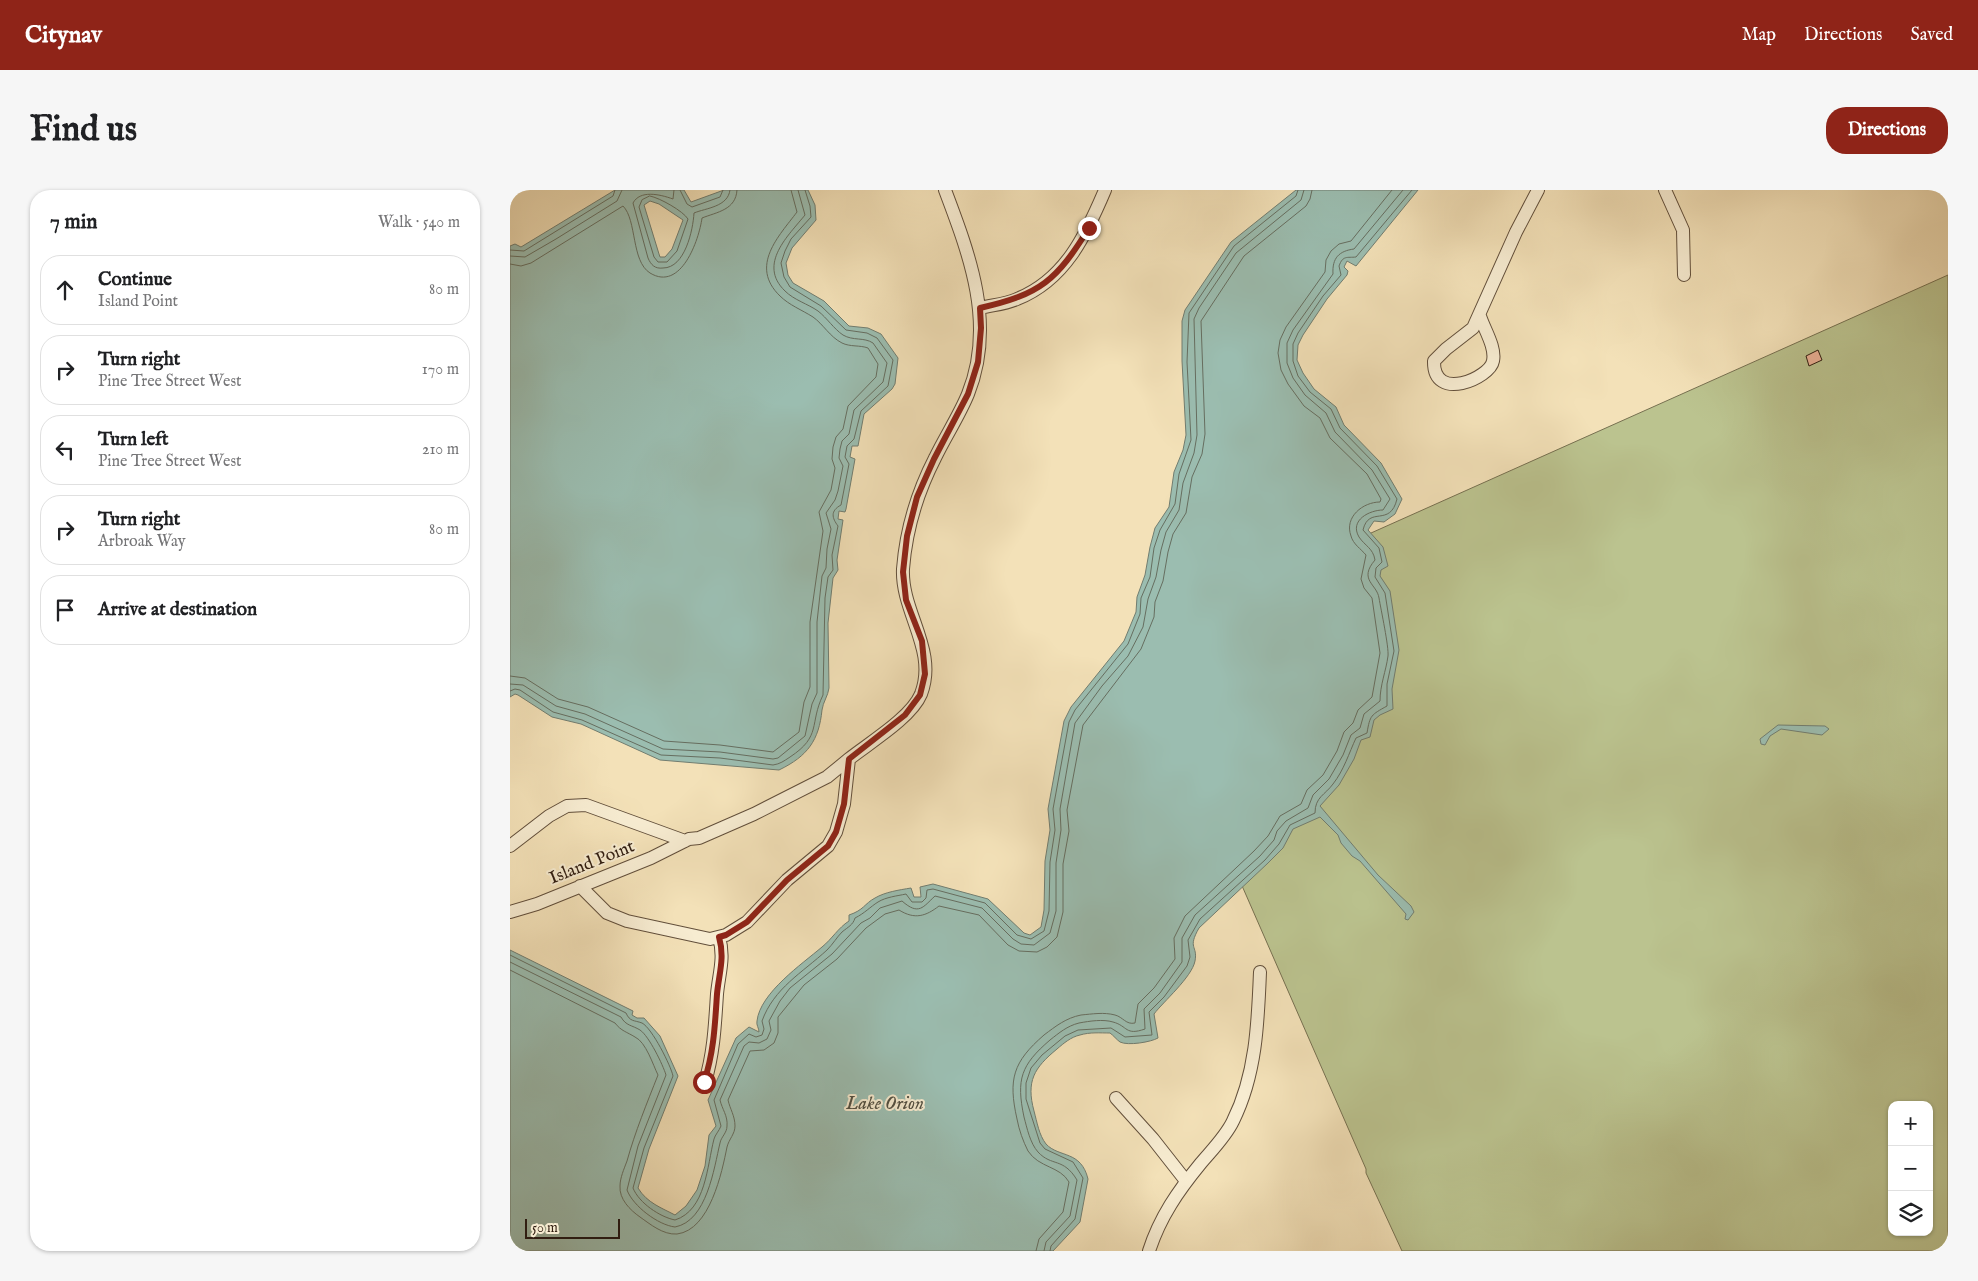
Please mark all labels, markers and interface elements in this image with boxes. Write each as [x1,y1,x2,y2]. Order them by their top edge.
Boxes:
text: Citynav [25,20,102,51]
text: Map [1742,24,1776,47]
text: Directions [1804,24,1882,47]
text: Saved [1910,24,1953,47]
button: Directions [1826,107,1948,154]
text: Find us [30,108,137,153]
text: 7 min [50,209,97,236]
text: Walk · 540 m [378,213,460,233]
route end [1078,217,1101,240]
text: Continue [98,268,172,292]
icon: ahead [51,276,79,304]
text: 80 m [429,280,459,300]
text: Island Point [98,292,178,312]
text: Turn right [98,348,180,372]
icon: right [51,356,79,384]
text: 170 m [422,360,459,380]
text: Pine Tree Street West [98,372,242,392]
text: Turn left [98,428,169,452]
icon: left [51,436,79,464]
text: 210 m [422,440,459,460]
text: Pine Tree Street West [98,452,242,472]
text: Turn right [98,508,180,532]
icon: right [51,516,79,544]
text: 80 m [429,520,459,540]
text: Arbroak Way [98,532,186,552]
icon: arrive [51,596,79,624]
text: Arrive at destination [98,598,257,622]
street label: Island Point [546,835,638,891]
route start [693,1071,716,1094]
water label: Lake Orion [845,1092,924,1116]
map controls [1888,1101,1933,1236]
button: + [1888,1101,1933,1146]
button: − [1888,1146,1933,1191]
button: layers [1888,1191,1933,1236]
scale bar [525,1216,620,1239]
text: 50 m [532,1219,558,1237]

